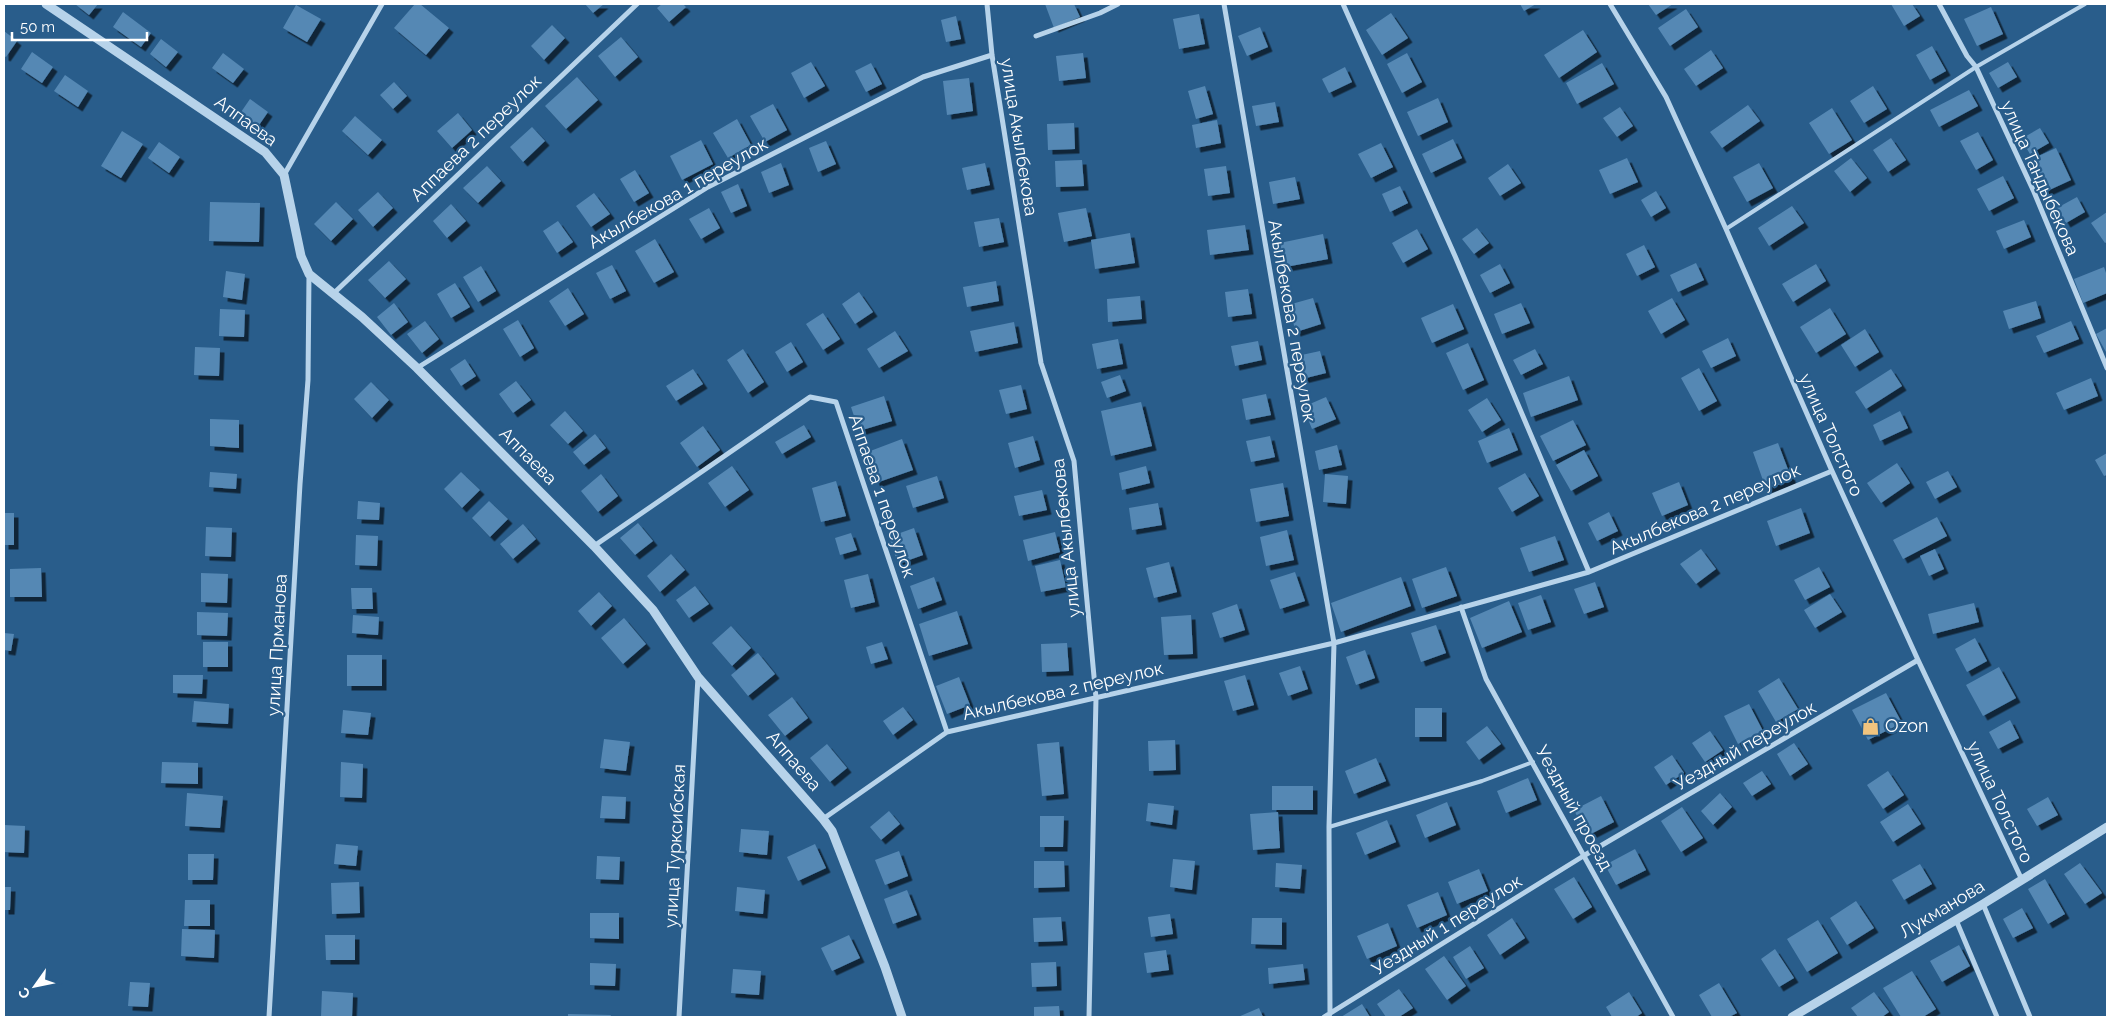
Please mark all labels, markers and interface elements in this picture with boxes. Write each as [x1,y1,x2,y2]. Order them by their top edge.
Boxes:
scale bar [12,10,148,42]
text: 50 m [20,18,55,36]
street label: улица Акылбекова [997,57,1042,217]
street label: Аппаева 2 переулок [406,70,545,205]
street label: Аппаева [211,91,282,150]
street label: улица Тандыбекова [1997,97,2084,259]
street label: Акылбекова 1 переулок [584,133,771,253]
street label: Акылбекова 2 переулок [1264,218,1321,424]
street label: улица Толстого [1795,370,1868,500]
street label: Аппаева 1 переулок [845,411,920,580]
street label: Аппаева [495,423,561,489]
street label: улица Акылбекова [1047,458,1084,618]
street label: Акылбекова 2 переулок [1606,459,1803,558]
street label: улица Прманова [262,573,291,717]
street label: Акылбекова 2 переулок [960,657,1165,724]
street label: Уездный переулок [1670,696,1820,795]
place label: Ozon [1885,715,1928,736]
shop icon: Ozon [1861,716,1881,736]
street label: Аппаева [763,726,826,795]
street label: улица Толстого [1963,737,2038,866]
street label: Уездный проезд [1531,742,1617,874]
street label: улица Турксибская [660,763,689,928]
street label: Уездный 1 переулок [1368,870,1526,979]
street label: Лукманова [1895,875,1988,942]
north arrow [10,961,60,1011]
text: С [15,984,33,1001]

